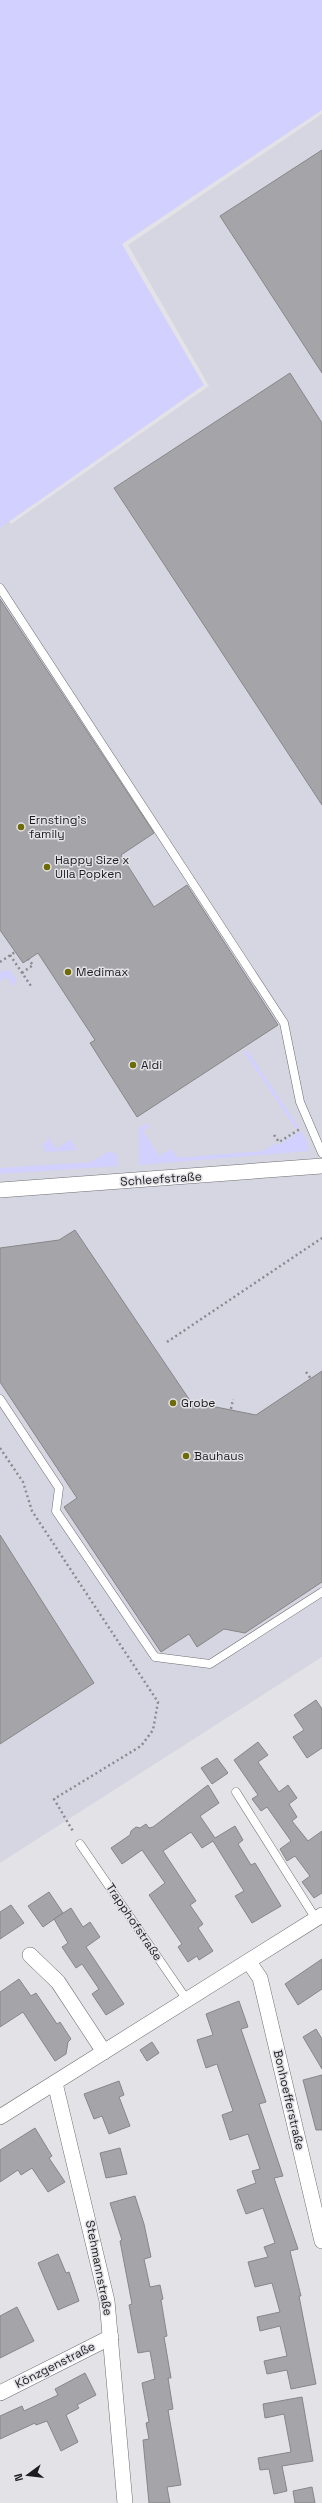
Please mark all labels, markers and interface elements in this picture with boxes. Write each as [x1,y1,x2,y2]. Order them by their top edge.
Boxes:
place label: Ernsting's family [29,812,87,842]
marker: Ernsting's family [16,822,26,832]
place label: Happy Size x Ulla Popken [55,852,129,882]
marker: Happy Size x Ulla Popken [42,862,52,872]
place label: Medimax [76,964,129,980]
marker: Medimax [63,967,73,977]
place label: Aldi [141,1057,162,1073]
marker: Aldi [128,1060,138,1070]
street label: Schleefstraße [120,1168,202,1190]
place label: Grobe [181,1395,215,1411]
marker: Grobe [168,1398,178,1408]
place label: Bauhaus [194,1448,244,1464]
marker: Bauhaus [181,1451,191,1461]
street label: Trapphofstraße [102,1880,166,1964]
street label: Bonhoefferstraße [270,2048,308,2152]
street label: Stehmannstraße [82,2219,116,2317]
street label: Könzgenstraße [12,2338,98,2392]
north arrow [8,2455,48,2495]
text: N [11,2472,26,2483]

